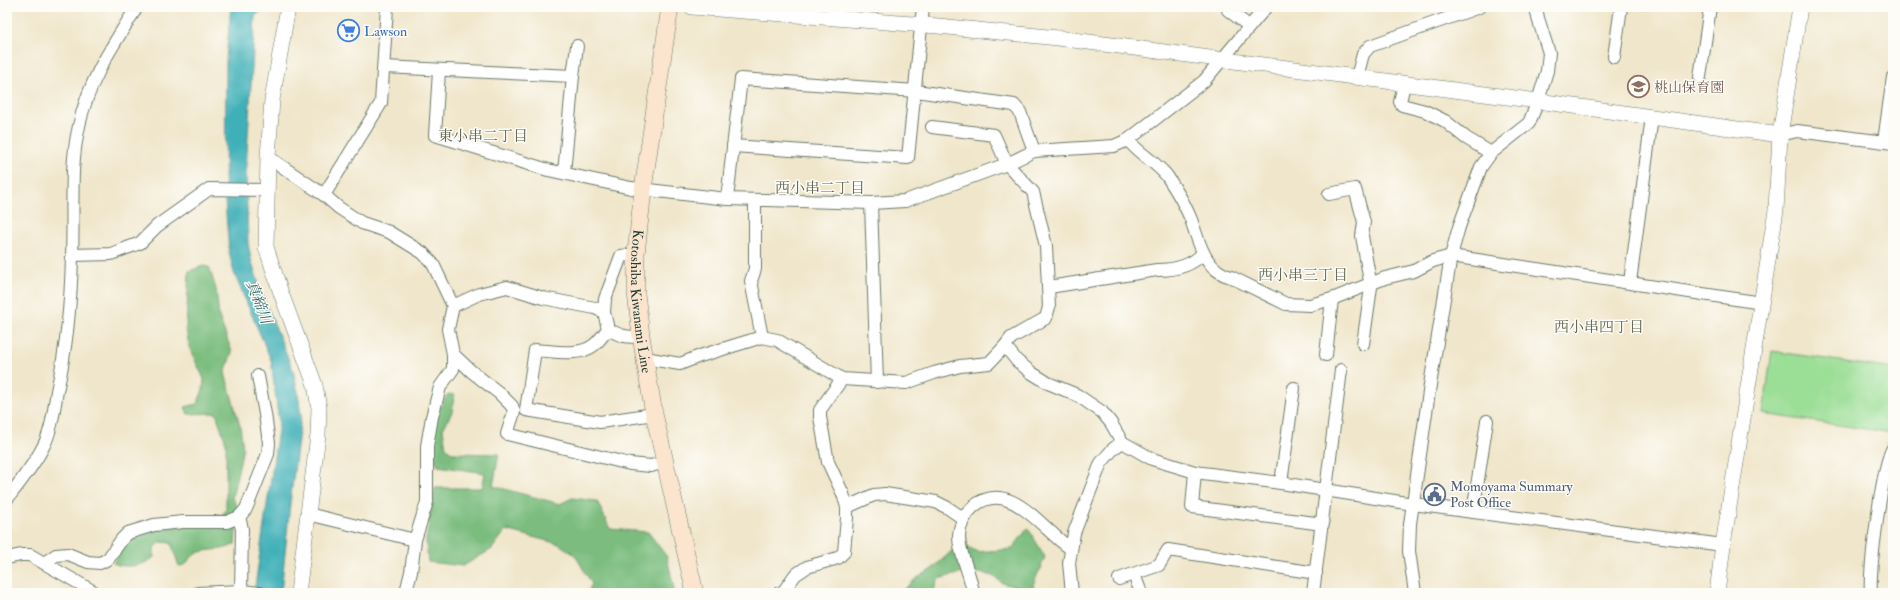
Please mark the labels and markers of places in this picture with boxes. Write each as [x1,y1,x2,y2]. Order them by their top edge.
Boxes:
supermarket icon: Lawson [335,18,361,44]
place label: Lawson [364,23,407,40]
school or university icon: 桃山保育園 [1625,74,1651,100]
place label: 桃山保育園 [1654,79,1724,96]
place label: Momoyama Summary Post Office [1450,478,1574,511]
public building icon: Momoyama Summary Post Office [1422,481,1448,507]

